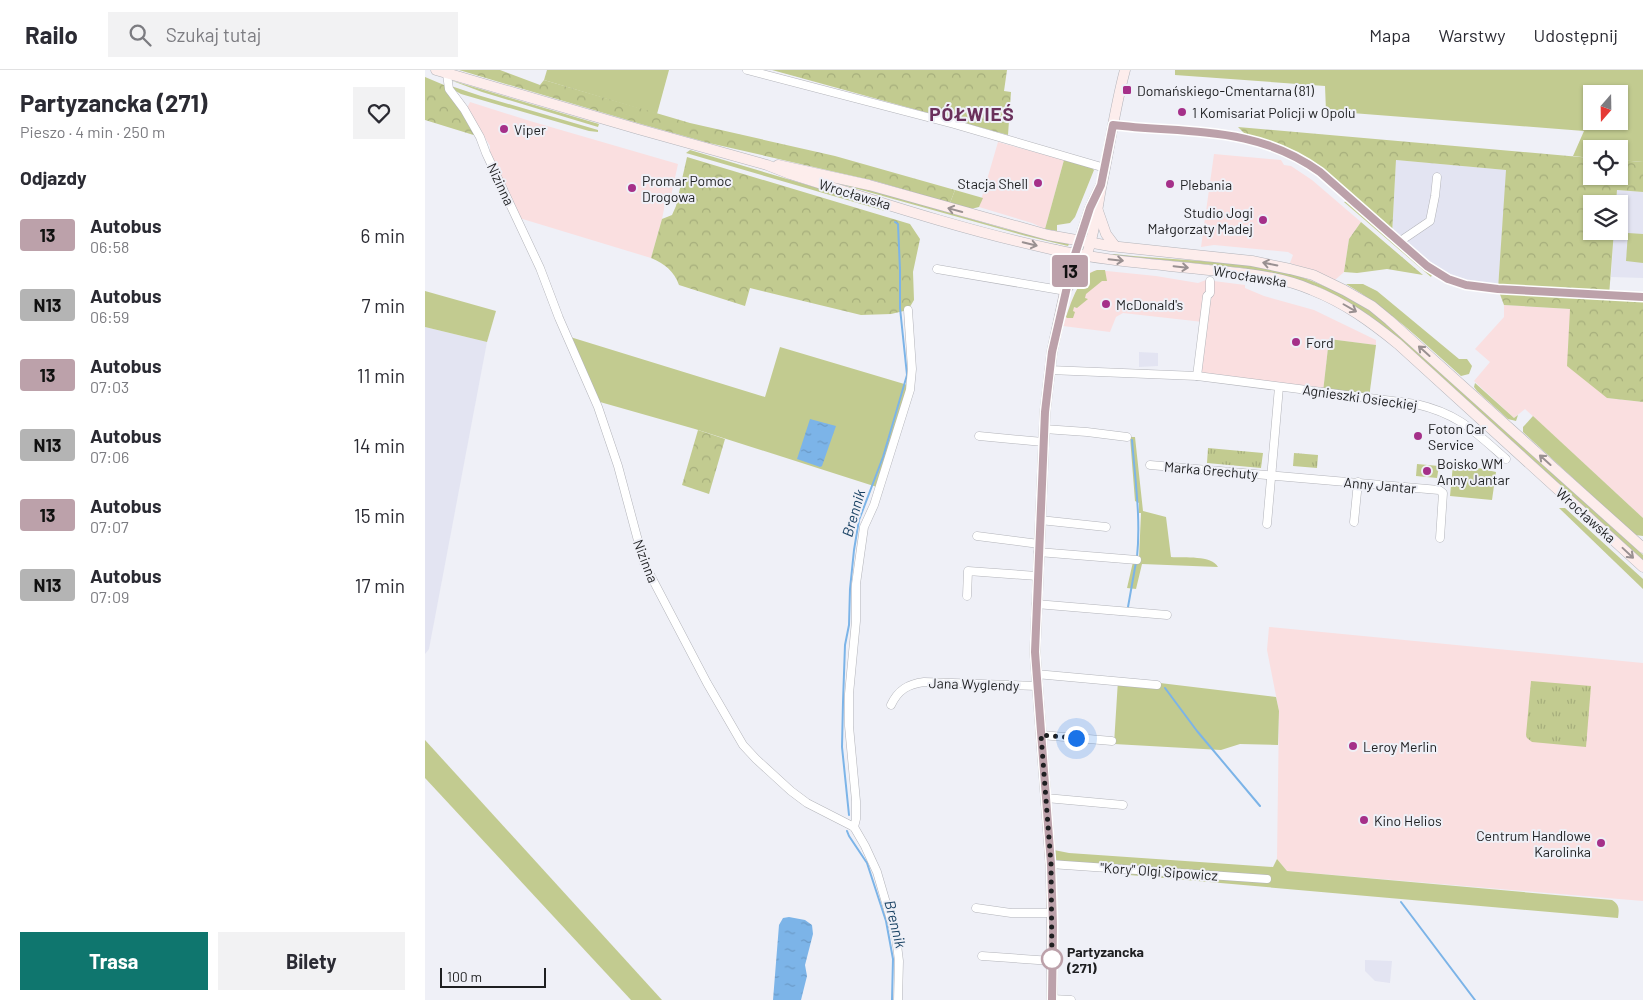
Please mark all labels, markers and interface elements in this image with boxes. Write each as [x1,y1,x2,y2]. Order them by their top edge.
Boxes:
search box [108,12,458,57]
text: Railo [25,20,78,49]
icon: search [126,21,154,49]
text: Szukaj tutaj [166,23,261,46]
text: Mapa [1369,24,1410,46]
text: Warstwy [1438,24,1506,46]
text: Udostępnij [1534,24,1618,46]
place label: Domańskiego-Cmentarna (81) [1137,82,1314,99]
marker: Domańskiego-Cmentarna (81) [1121,84,1133,96]
north arrow [1583,85,1627,130]
map controls [1583,85,1628,240]
button: heart [353,87,405,139]
text: Partyzancka (271) [20,88,207,117]
district label: PÓŁWIEŚ [929,102,1015,125]
place label: 1 Komisariat Policji w Opolu [1192,104,1356,121]
marker: 1 Komisariat Policji w Opolu [1176,106,1188,118]
place label: Viper [514,121,546,138]
text: Pieszo · 4 min · 250 m [20,122,165,141]
marker: Viper [498,123,510,135]
button: locate [1583,140,1628,185]
street label: Nizinna [484,160,518,208]
text: Odjazdy [20,166,86,189]
place label: Promar Pomoc Drogowa [642,172,732,205]
street label: Wrocławska [817,175,893,213]
place label: Stacja Shell [957,175,1028,192]
place label: Plebania [1180,176,1232,193]
marker: Stacja Shell [1032,177,1044,189]
marker: Plebania [1164,178,1176,190]
marker: Promar Pomoc Drogowa [626,182,638,194]
button: layers [1583,195,1628,240]
place label: Studio Jogi Małgorzaty Madej [1147,204,1253,237]
one-way arrow [948,205,964,214]
text: Autobus [90,214,161,237]
marker: Studio Jogi Małgorzaty Madej [1257,214,1269,226]
text: 13 [39,224,56,246]
text: 6 min [361,224,405,247]
text: 06:58 [90,237,129,256]
one-way arrow [1021,240,1037,249]
line badge: 13 [1047,255,1093,287]
one-way arrow [1107,255,1123,265]
one-way arrow [1262,259,1278,269]
text: 13 [1062,260,1078,282]
one-way arrow [1172,262,1188,272]
street label: Wrocławska [1212,262,1288,290]
text: Autobus [90,284,161,307]
text: N13 [33,294,62,316]
text: 7 min [361,294,405,317]
place label: McDonald's [1116,296,1184,313]
marker: McDonald's [1100,298,1112,310]
one-way arrow [1342,304,1356,314]
text: 06:59 [90,307,129,326]
place label: Ford [1306,334,1334,351]
marker: Ford [1290,336,1302,348]
one-way arrow [1418,345,1431,357]
text: Autobus [90,354,161,377]
text: 13 [39,364,56,386]
text: 11 min [357,364,405,387]
text: 07:03 [90,377,129,396]
street label: Agnieszki Osieckiej [1302,381,1418,413]
place label: Foton Car Service [1428,420,1486,453]
text: Autobus [90,424,161,447]
marker: Foton Car Service [1412,430,1424,442]
text: N13 [33,434,62,456]
text: 14 min [353,434,405,457]
text: 07:06 [90,447,129,466]
one-way arrow [1539,454,1552,465]
place label: Boisko WM Anny Jantar [1437,455,1510,488]
street label: Marka Grechuty [1163,457,1259,483]
marker: Boisko WM Anny Jantar [1421,465,1433,477]
street label: Anny Jantar [1343,473,1417,497]
street label: Wrocławska [1553,484,1619,546]
water label: Brennik [838,486,869,539]
text: Autobus [90,494,161,517]
text: 13 [39,504,56,526]
text: 15 min [354,504,405,527]
text: 07:07 [90,517,129,536]
street label: Nizinna [630,537,662,585]
one-way arrow [1622,547,1634,559]
text: Autobus [90,564,161,587]
text: N13 [33,574,62,596]
text: 17 min [355,574,405,597]
text: 07:09 [90,587,129,606]
street label: Jana Wyglendy [928,674,1020,694]
your location [1064,726,1089,751]
place label: Leroy Merlin [1363,738,1437,755]
marker: Leroy Merlin [1347,740,1359,752]
place label: Kino Helios [1374,812,1442,829]
marker: Kino Helios [1358,814,1370,826]
place label: Centrum Handlowe Karolinka [1476,827,1591,860]
marker: Centrum Handlowe Karolinka [1595,837,1607,849]
street label: "Kory" Olgi Sipowicz [1100,858,1218,884]
water label: Brennik [881,898,911,951]
button: Trasa [20,932,208,990]
button: Bilety [218,932,405,990]
place label: Partyzancka (271) [1066,943,1144,976]
marker: Partyzancka (271) [1041,948,1063,970]
scale bar [440,965,546,988]
text: 100 m [447,968,482,985]

